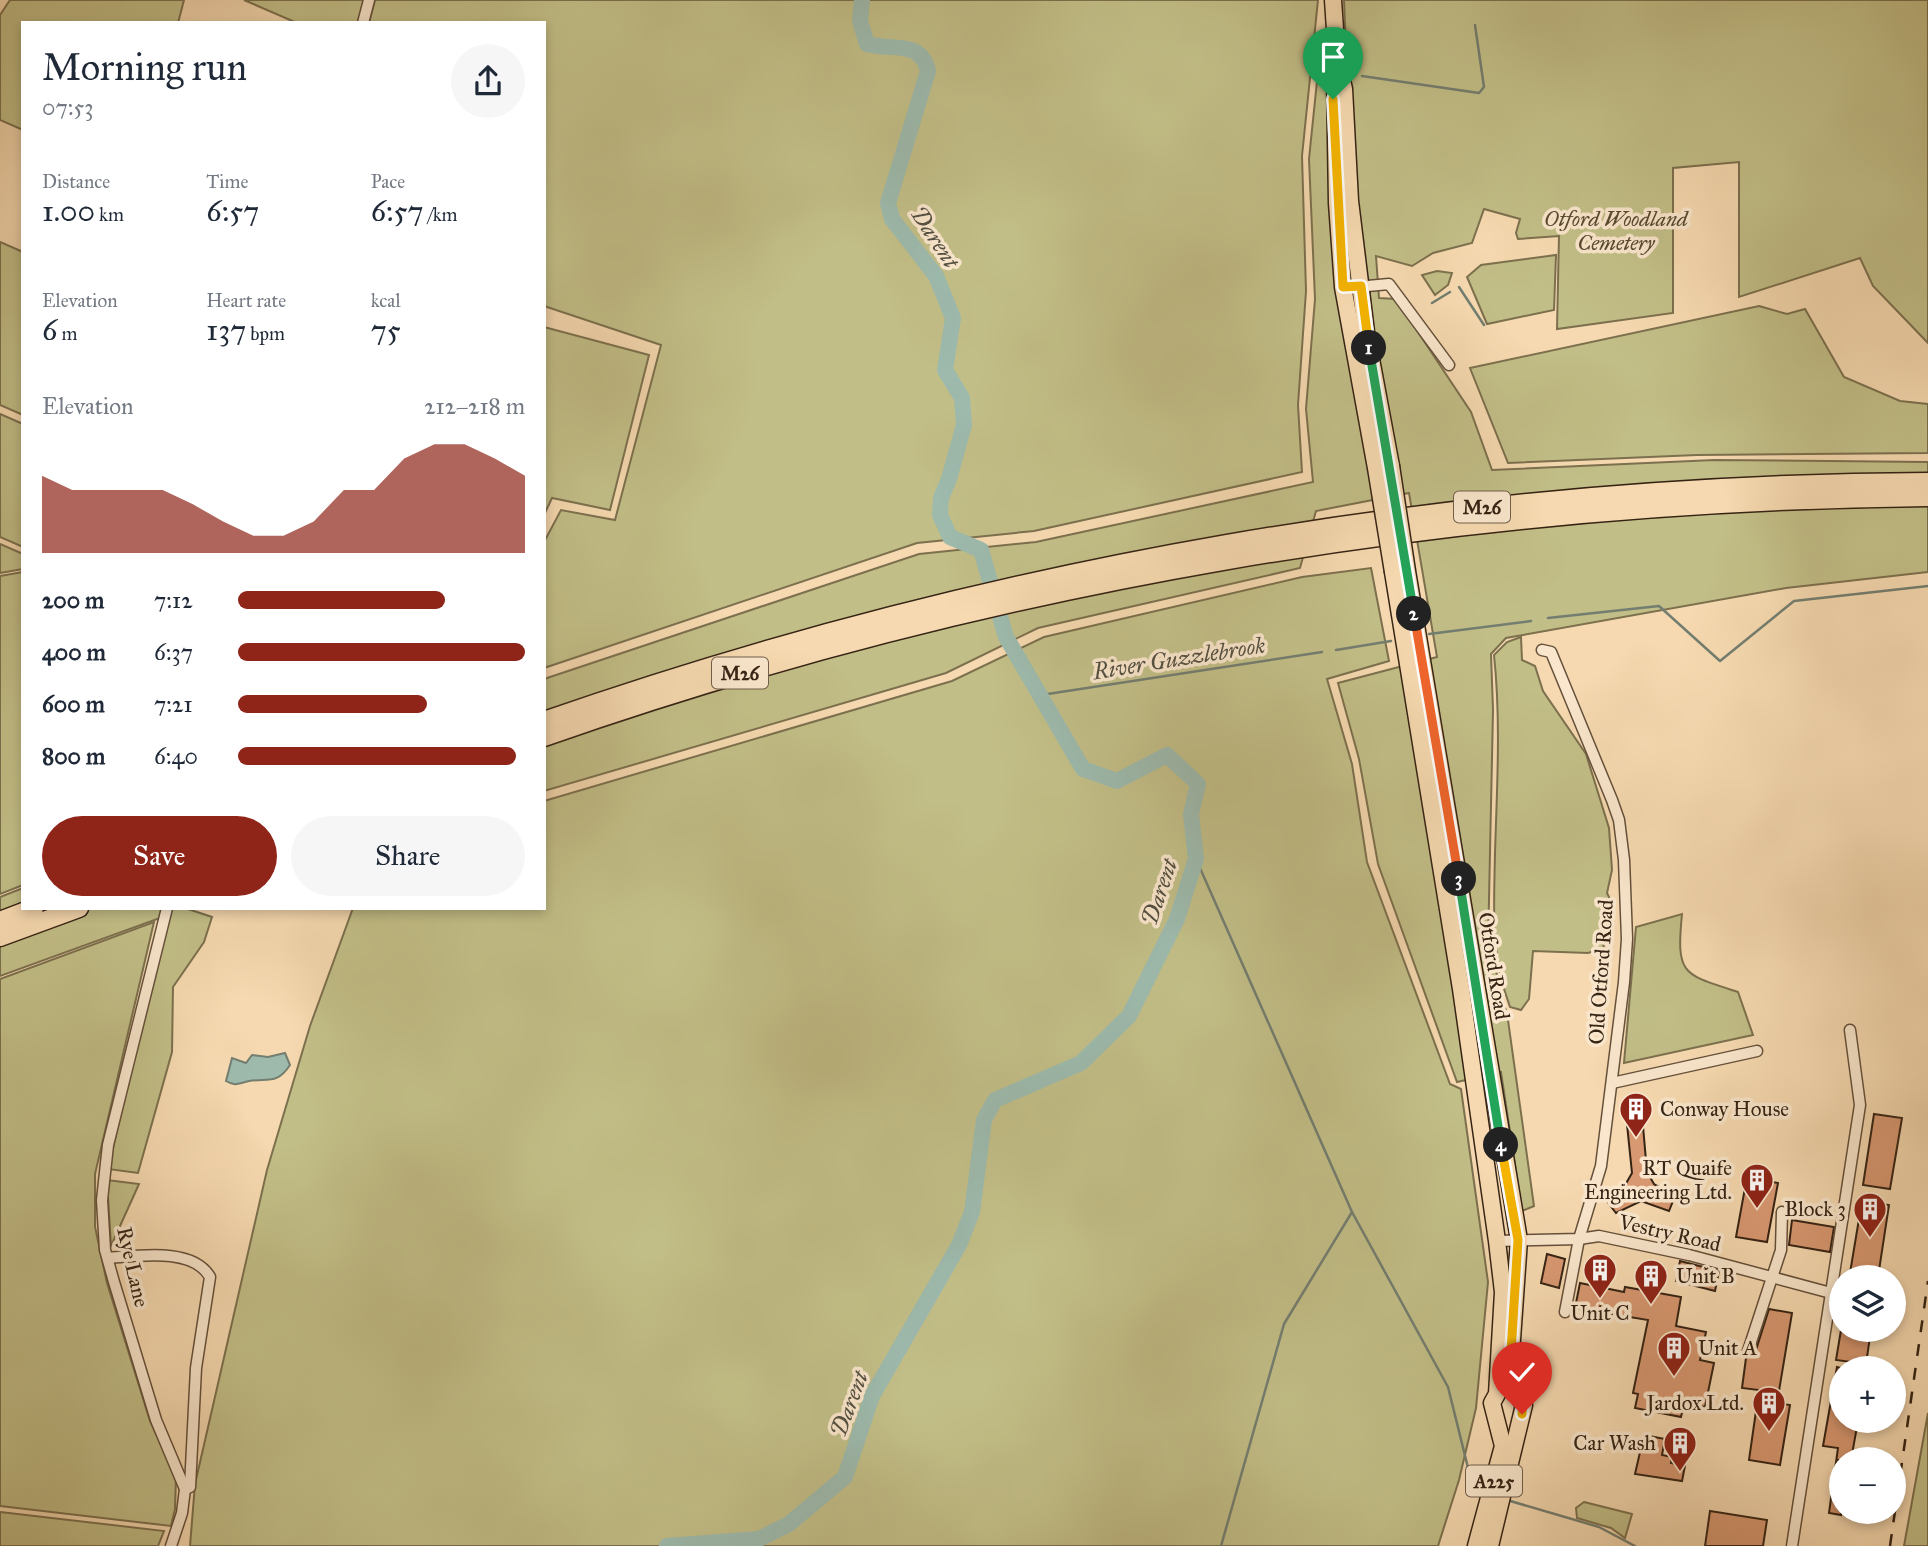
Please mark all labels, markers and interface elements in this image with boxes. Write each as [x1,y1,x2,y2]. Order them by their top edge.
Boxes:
pin [1303,27,1363,99]
icon: arrive [1314,38,1352,76]
text: Morning run [42,44,247,90]
button: share [451,44,525,118]
text: 07:53 [42,93,93,121]
text: Distance [42,170,110,193]
text: Time [206,170,248,193]
text: Pace [371,170,405,193]
text: 1.00 [42,193,95,229]
text: 6:57 [206,193,259,229]
text: 6:57 [371,193,424,229]
water label: Darent [905,201,966,275]
text: km [95,203,124,226]
text: /km [424,203,458,226]
park label: Otford Woodland Cemetery [1544,206,1690,256]
text: Elevation [42,289,117,312]
text: Heart rate [206,289,286,312]
text: kcal [371,289,401,312]
text: 6 [42,312,57,348]
text: 137 [206,312,246,348]
text: 75 [371,312,401,348]
text: m [57,322,77,345]
text: bpm [246,322,285,345]
pin: 1 [1352,330,1386,366]
text: 1 [1365,336,1372,359]
text: Elevation [42,392,133,420]
text: 212–218 m [424,392,525,420]
road number: M26 [1454,492,1510,522]
text: 200 m [42,586,104,614]
text: 7:12 [154,586,193,614]
pin: 2 [1396,596,1432,632]
text: 2 [1409,602,1418,625]
water label: River Guzzlebrook [1090,631,1267,686]
text: 400 m [42,638,106,666]
text: 6:37 [154,638,193,666]
road number: M26 [712,658,768,688]
text: 600 m [42,690,105,718]
text: 7:21 [154,690,193,718]
text: 800 m [42,742,105,770]
text: 6:40 [154,742,198,770]
button: Save [42,816,277,896]
button: Share [291,816,525,896]
water label: Darent [1135,854,1184,929]
pin: 3 [1442,862,1476,896]
text: 3 [1455,867,1462,890]
street label: Old Otford Road [1583,898,1619,1045]
street label: Otford Road [1473,910,1515,1022]
building icon: Conway House [1617,1090,1655,1139]
place label: Conway House [1660,1096,1789,1122]
pin: 4 [1484,1128,1518,1162]
text: 4 [1495,1133,1506,1156]
place label: RT Quaife Engineering Ltd. [1584,1155,1732,1205]
building icon: RT Quaife Engineering Ltd. [1738,1161,1776,1210]
building icon: Block 3 [1851,1190,1889,1239]
place label: Block 3 [1784,1196,1846,1222]
street label: Vestry Road [1615,1208,1724,1257]
street label: Rye Lane [111,1224,155,1310]
building icon: Unit C [1581,1251,1619,1300]
building icon: Unit B [1632,1257,1670,1306]
place label: Unit B [1676,1263,1735,1289]
map controls [1829,1265,1906,1524]
button: layers [1829,1265,1906,1342]
place label: Unit C [1570,1300,1630,1326]
building icon: Unit A [1655,1329,1693,1378]
place label: Unit A [1698,1335,1757,1361]
pin [1492,1342,1552,1414]
icon: check [1503,1353,1541,1391]
button: + [1829,1356,1906,1433]
water label: Darent [824,1365,875,1441]
building icon: Jardox Ltd. [1750,1384,1788,1433]
place label: Jardox Ltd. [1645,1390,1744,1416]
building icon: Car Wash [1661,1424,1699,1473]
place label: Car Wash [1573,1430,1656,1456]
button: − [1829,1447,1906,1524]
road number: A225 [1466,1466,1522,1497]

